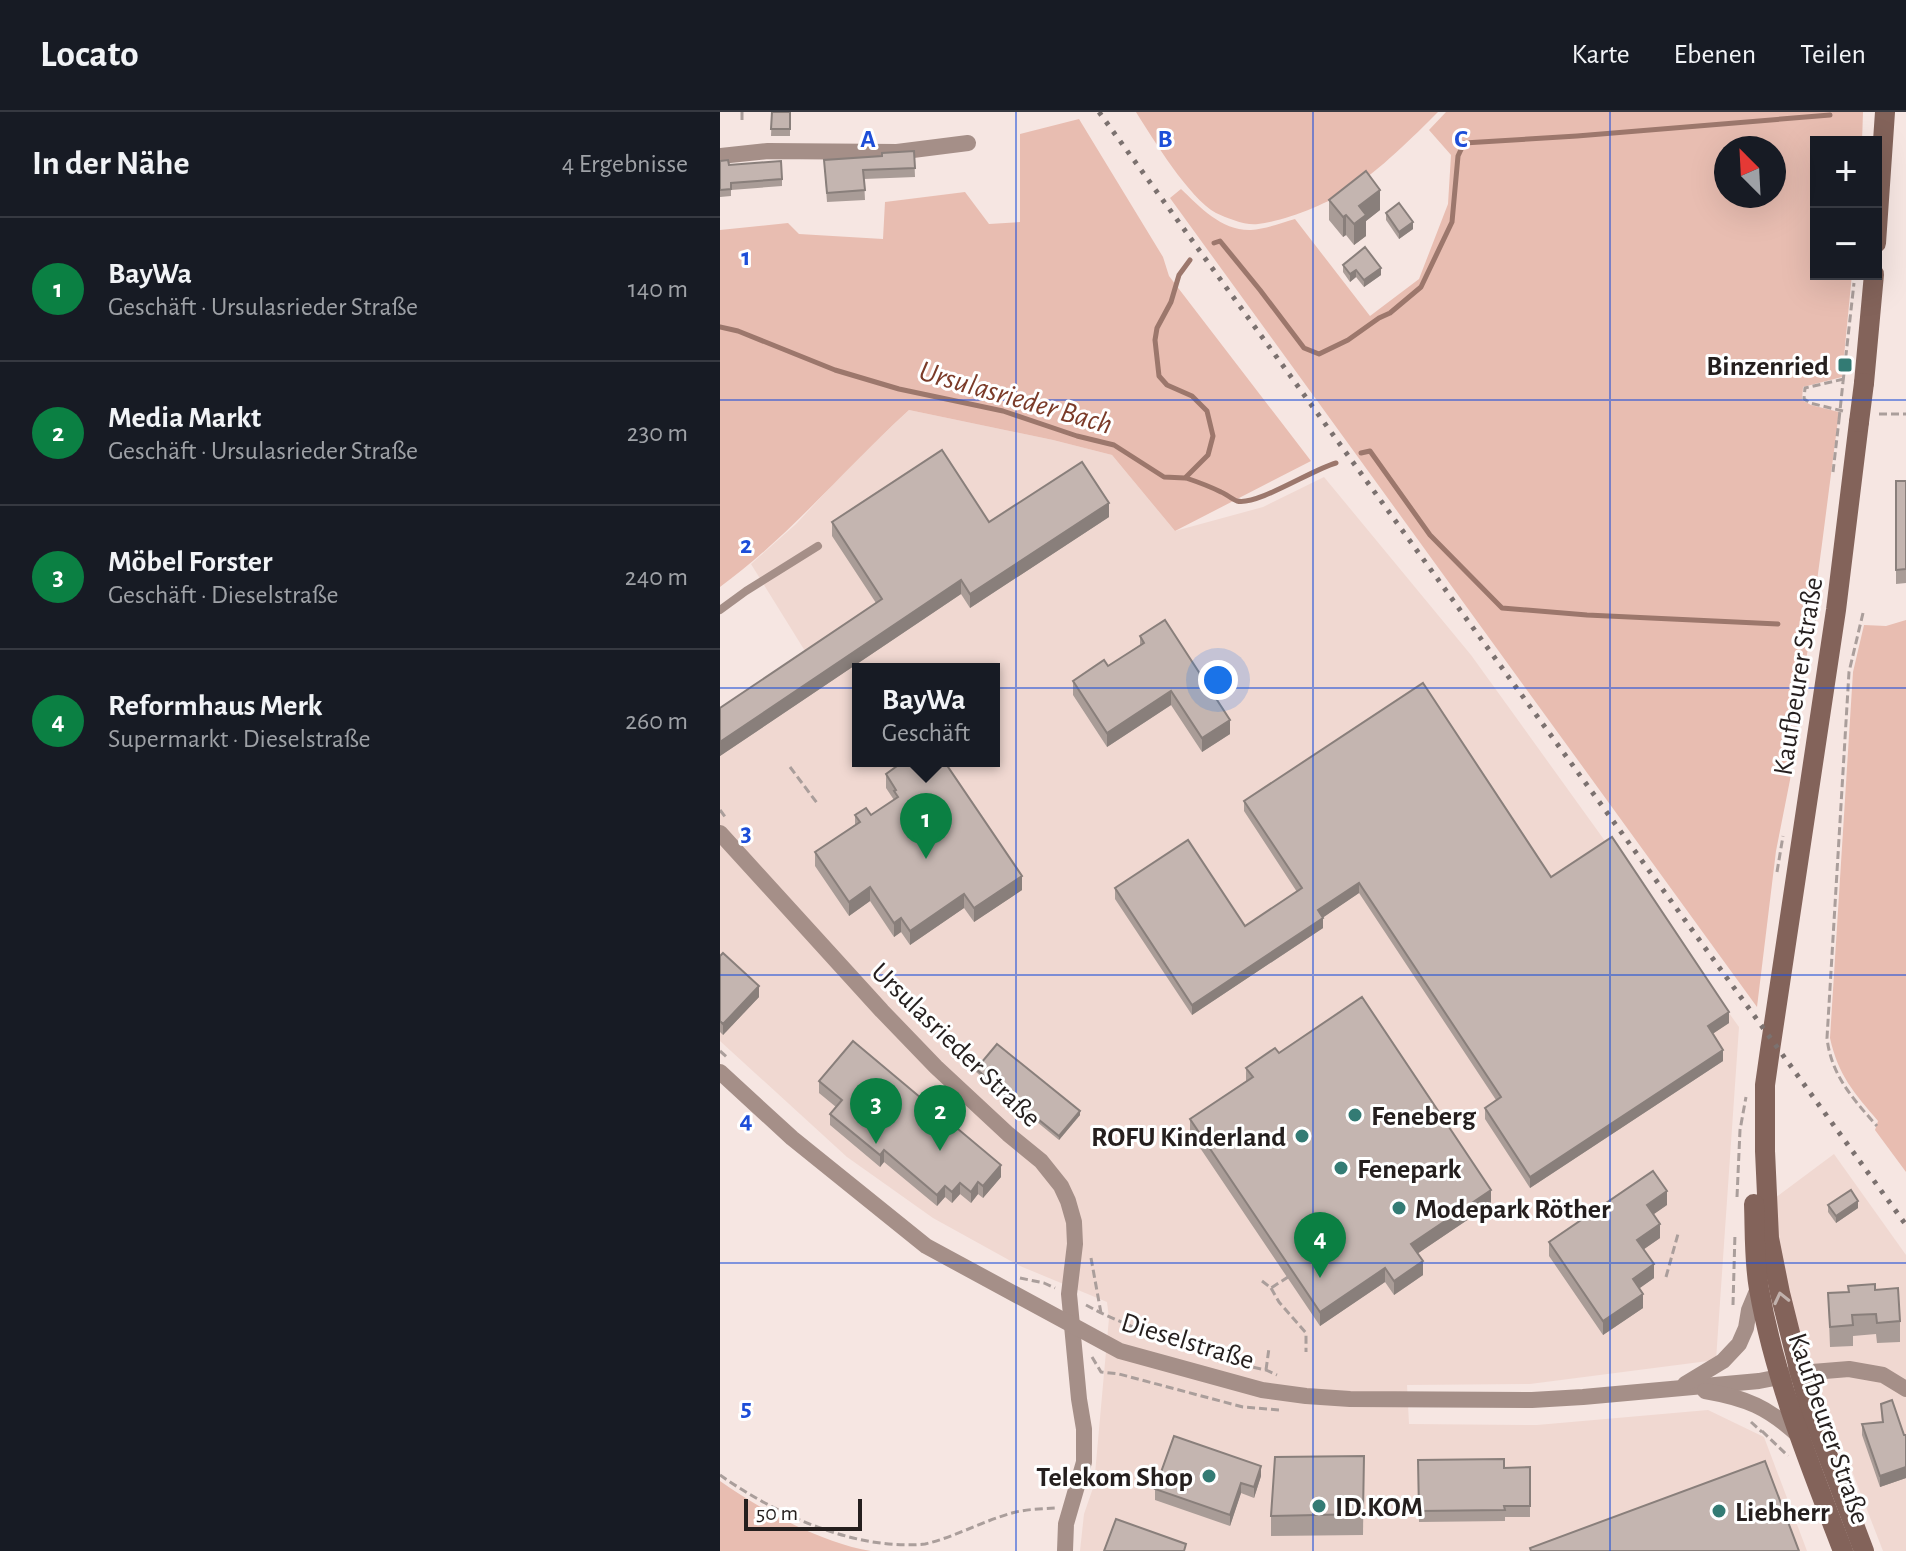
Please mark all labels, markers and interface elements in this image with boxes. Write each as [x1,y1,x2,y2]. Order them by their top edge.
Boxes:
text: Locato [40,36,139,74]
text: Karte [1571,41,1630,69]
text: Ebenen [1674,41,1756,69]
text: Teilen [1800,41,1866,69]
text: A [860,126,876,152]
text: B [1157,126,1173,152]
text: C [1454,126,1468,152]
north arrow [1714,136,1786,208]
map controls [1810,136,1882,280]
button: + [1810,136,1882,208]
text: In der Nähe [32,147,189,181]
text: 4 Ergebnisse [562,151,688,177]
button: − [1810,208,1882,280]
text: 1 [741,244,751,270]
text: BayWa [108,259,192,289]
text: 1 [53,276,63,302]
text: 140 m [628,276,688,302]
text: Geschäft · Ursulasrieder Straße [108,294,418,320]
place label: Binzenried [1706,353,1829,381]
water label: Ursulasrieder Bach [916,356,1116,440]
marker: Binzenried [1836,356,1854,374]
text: Media Markt [108,403,261,433]
text: 2 [52,420,64,446]
text: 230 m [627,420,688,446]
text: Geschäft · Ursulasrieder Straße [108,438,418,464]
text: 2 [740,532,752,558]
text: Möbel Forster [108,547,272,577]
text: 3 [52,564,64,590]
text: 240 m [625,564,688,590]
street label: Kaufbeurer Straße [1769,575,1828,777]
text: Geschäft · Dieselstraße [108,582,338,608]
your location [1198,660,1238,700]
popup [852,663,1000,767]
text: BayWa [882,685,966,715]
text: Reformhaus Merk [108,691,322,721]
text: 4 [51,708,65,734]
text: 260 m [625,708,688,734]
text: Geschäft [882,720,970,746]
text: Supermarkt · Dieselstraße [108,726,370,752]
pin: 1 [900,793,952,859]
text: 3 [740,820,752,846]
street label: Ursulasrieder Straße [866,958,1046,1133]
pin: 3 [850,1078,902,1144]
pin: 2 [914,1085,966,1151]
place label: Feneberg [1371,1103,1477,1131]
marker: Feneberg [1346,1106,1364,1124]
text: 4 [739,1107,753,1133]
place label: ROFU Kinderland [1091,1124,1286,1152]
marker: ROFU Kinderland [1293,1127,1311,1145]
place label: Fenepark [1357,1156,1462,1184]
marker: Fenepark [1332,1159,1350,1177]
place label: Modepark Röther [1415,1196,1611,1224]
marker: Modepark Röther [1390,1199,1408,1217]
pin: 4 [1294,1212,1346,1278]
one-way arrow [1773,1291,1790,1305]
street label: Dieselstraße [1118,1308,1257,1375]
street label: Kaufbeurer Straße [1782,1329,1874,1528]
text: 5 [740,1395,752,1421]
place label: Telekom Shop [1036,1464,1193,1492]
marker: Telekom Shop [1200,1467,1218,1485]
place label: ID.KOM [1335,1494,1423,1522]
scale bar [744,1495,862,1531]
marker: ID.KOM [1310,1497,1328,1515]
place label: Liebherr [1735,1499,1830,1527]
text: 50 m [756,1502,798,1524]
marker: Liebherr [1710,1502,1728,1520]

